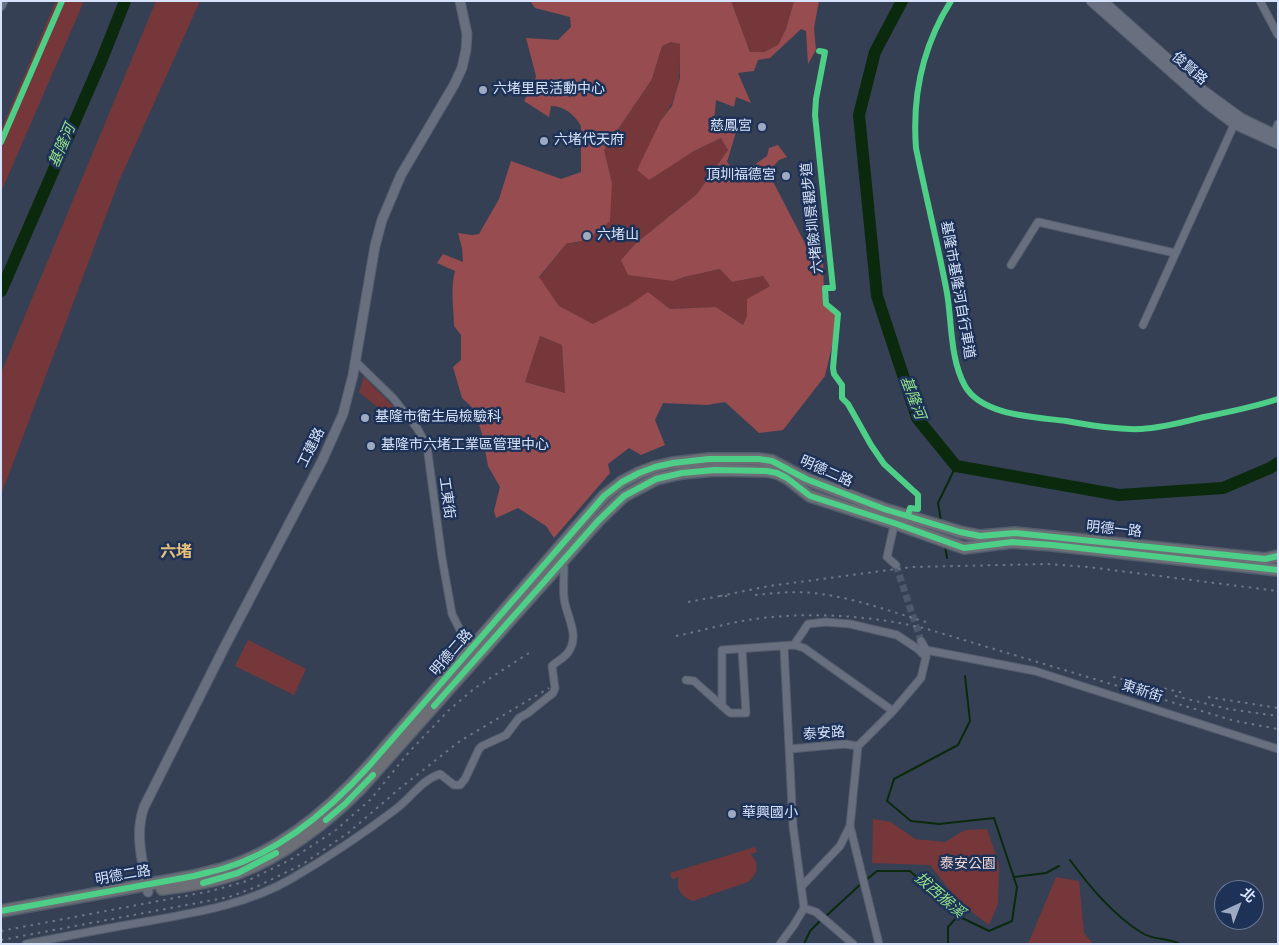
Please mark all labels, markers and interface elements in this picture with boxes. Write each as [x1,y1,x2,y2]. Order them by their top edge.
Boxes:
street label: 俊賢路 [1168,49,1210,89]
place label: 六堵里民活動中心 [493,82,605,98]
marker: 六堵里民活動中心 [477,84,489,96]
place label: 慈鳳宮 [710,119,752,135]
marker: 慈鳳宮 [756,121,768,133]
water label: 基隆河 [46,122,80,170]
place label: 六堵代天府 [554,133,624,149]
marker: 六堵代天府 [538,135,550,147]
street label: 六堵險圳景觀步道 [799,161,827,275]
place label: 頂圳福德宮 [706,168,776,184]
marker: 頂圳福德宮 [780,170,792,182]
street label: 基隆市基隆河自行車道 [937,220,977,360]
place label: 六堵山 [597,228,639,244]
marker: 六堵山 [581,230,593,242]
water label: 基隆河 [896,374,928,422]
place label: 基隆市衛生局檢驗科 [375,410,501,426]
marker: 基隆市衛生局檢驗科 [359,412,371,424]
street label: 工建路 [295,425,329,471]
place label: 基隆市六堵工業區管理中心 [381,438,549,454]
marker: 基隆市六堵工業區管理中心 [365,440,377,452]
street label: 明德二路 [797,453,855,491]
street label: 工東街 [435,476,457,520]
street label: 明德一路 [1085,519,1143,541]
district label: 六堵 [160,543,192,563]
street label: 明德二路 [427,626,477,680]
street label: 東新街 [1119,678,1165,706]
street label: 泰安路 [802,724,846,744]
place label: 華興國小 [742,806,798,822]
marker: 華興國小 [726,808,738,820]
park label: 泰安公園 [940,857,996,873]
street label: 明德二路 [94,863,152,889]
water label: 拔西猴溪 [910,870,968,922]
north arrow [1214,880,1264,930]
text: 北 [1237,882,1261,907]

